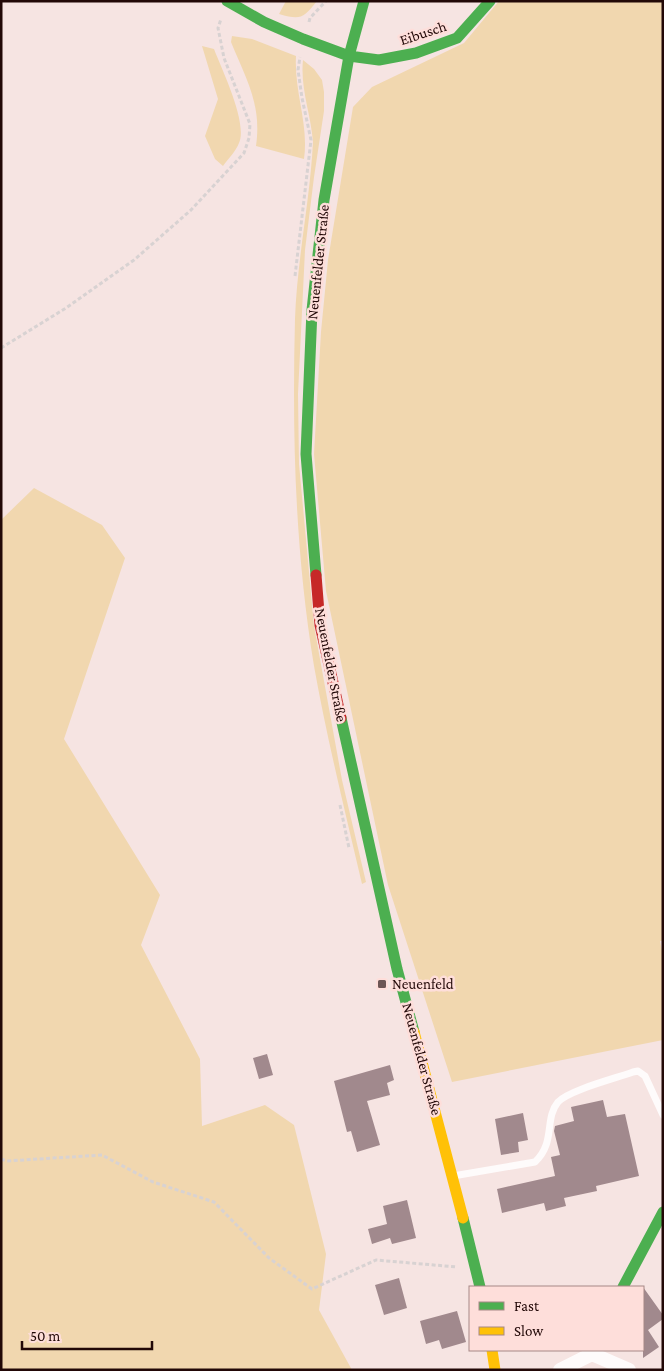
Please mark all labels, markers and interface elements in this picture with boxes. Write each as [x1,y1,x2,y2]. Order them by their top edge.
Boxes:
street label: Eibusch [398,18,448,48]
street label: Neuenfelder Straße [304,203,332,320]
street label: Neuenfelder Straße [312,607,350,724]
place label: Neuenfeld [392,976,454,992]
marker: Neuenfeld [376,978,388,990]
street label: Neuenfelder Straße [399,1001,445,1117]
legend [469,1286,644,1351]
text: Fast [514,1298,540,1314]
scale bar [22,1318,152,1350]
text: Slow [514,1323,544,1339]
text: 50 m [30,1328,60,1344]

